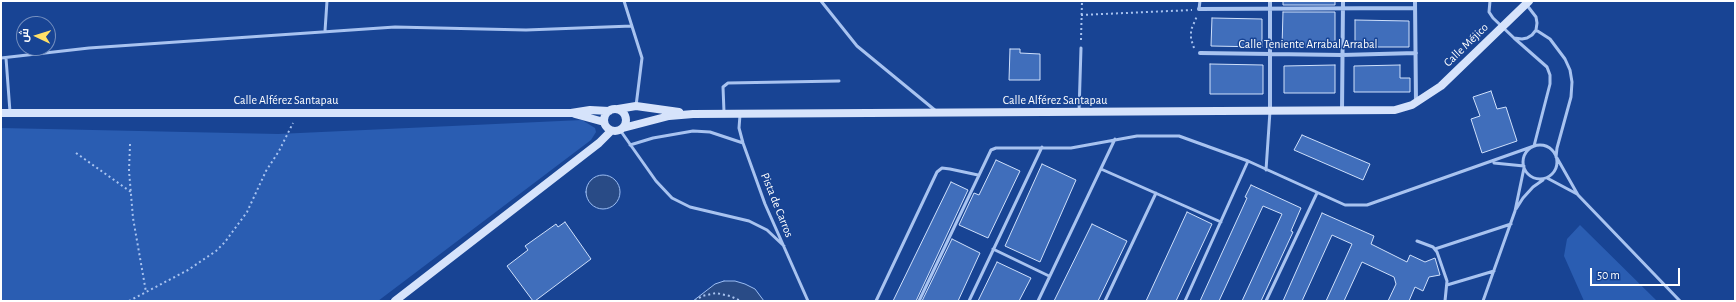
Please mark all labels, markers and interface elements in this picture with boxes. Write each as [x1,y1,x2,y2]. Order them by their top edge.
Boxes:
north arrow [16,16,56,56]
street label: Calle Méjico [1441,20,1491,70]
text: ش [19,28,31,43]
street label: Calle Teniente Arrabal Arrabal [1238,37,1378,51]
street label: Calle Alférez Santapau [234,93,338,107]
street label: Calle Alférez Santapau [1003,93,1107,107]
street label: Pista de Carros [758,171,796,239]
scale bar [1592,260,1682,286]
text: 50 m [1597,269,1620,281]

